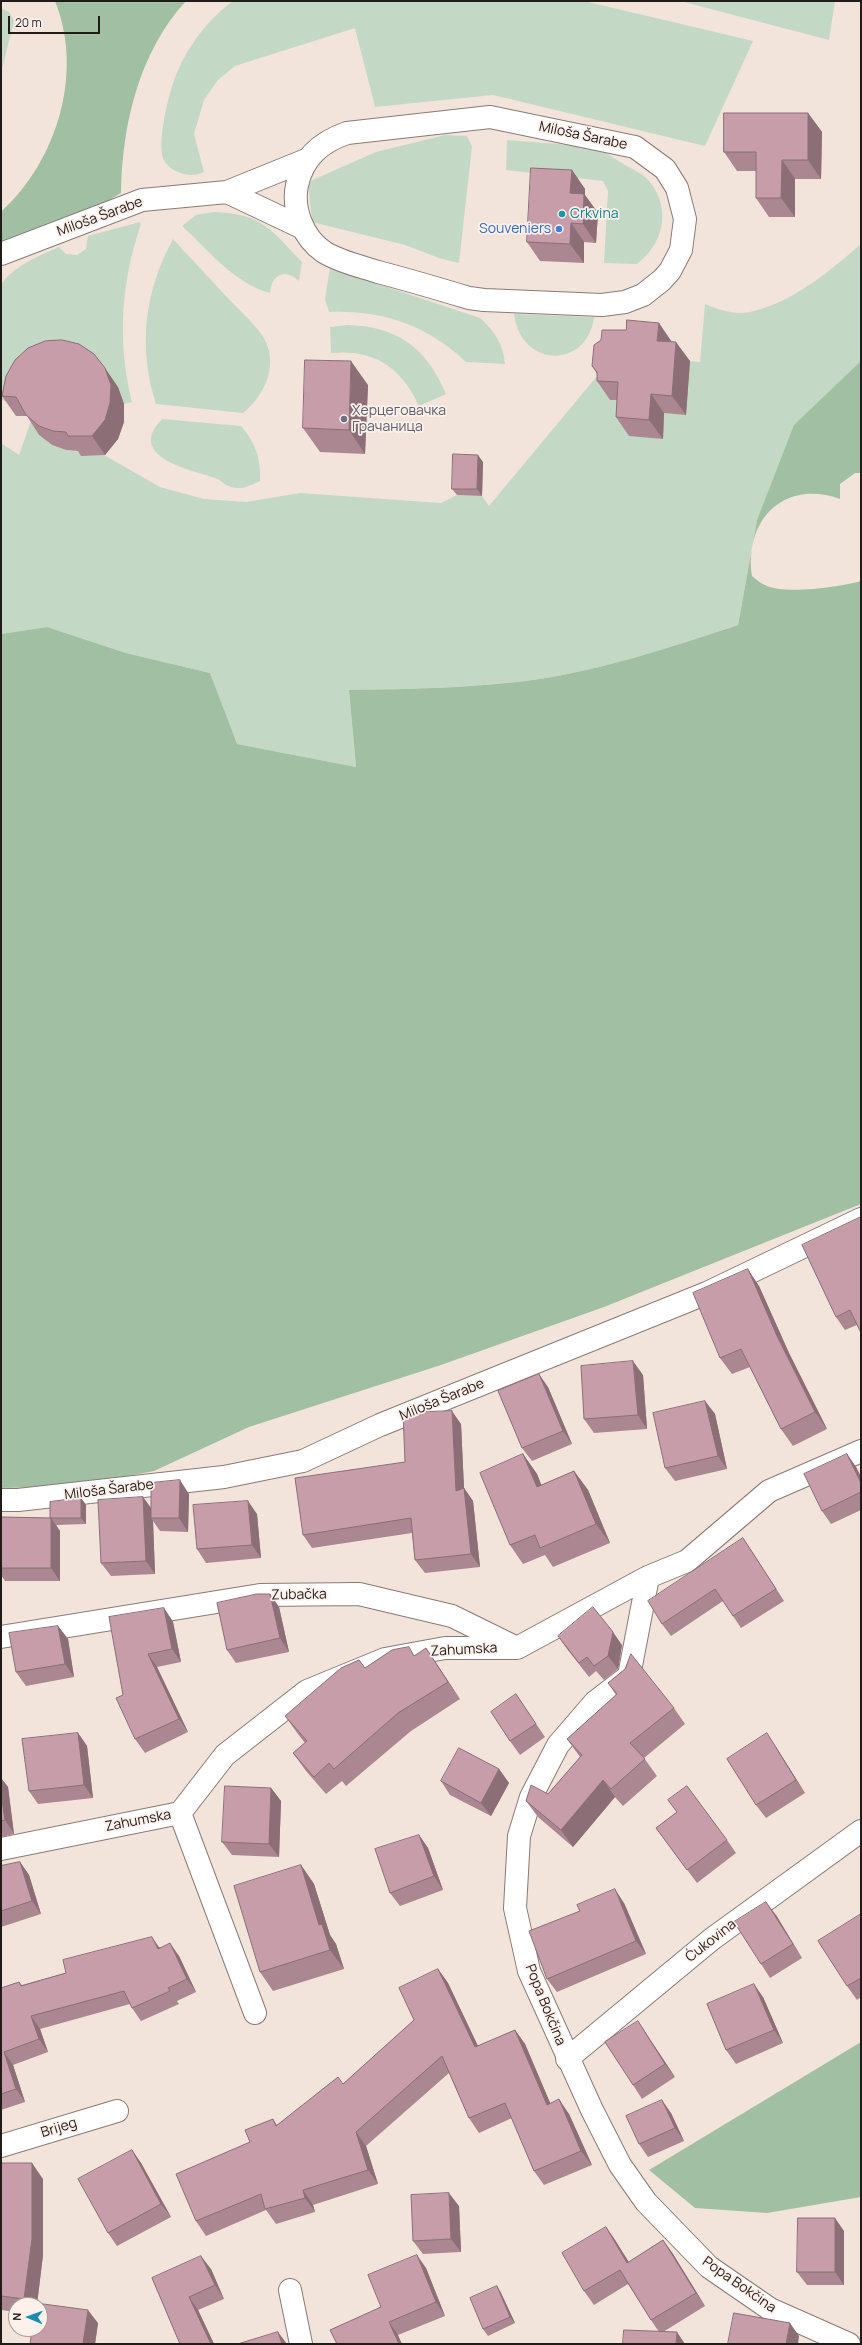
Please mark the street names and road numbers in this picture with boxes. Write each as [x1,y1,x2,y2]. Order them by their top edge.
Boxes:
street label: Miloša Šarabe [537,118,629,154]
street label: Miloša Šarabe [55,194,145,240]
street label: Miloša Šarabe [397,1375,487,1425]
street label: Miloša Šarabe [63,1476,155,1504]
street label: Zubačka [271,1586,327,1604]
street label: Zahumska [430,1640,498,1660]
street label: Zahumska [104,1806,172,1836]
street label: Ćukovina [682,1916,740,1966]
street label: Popa Bokčina [521,1962,569,2048]
street label: Brijeg [39,2115,79,2141]
street label: Popa Bokčina [699,2253,779,2317]

